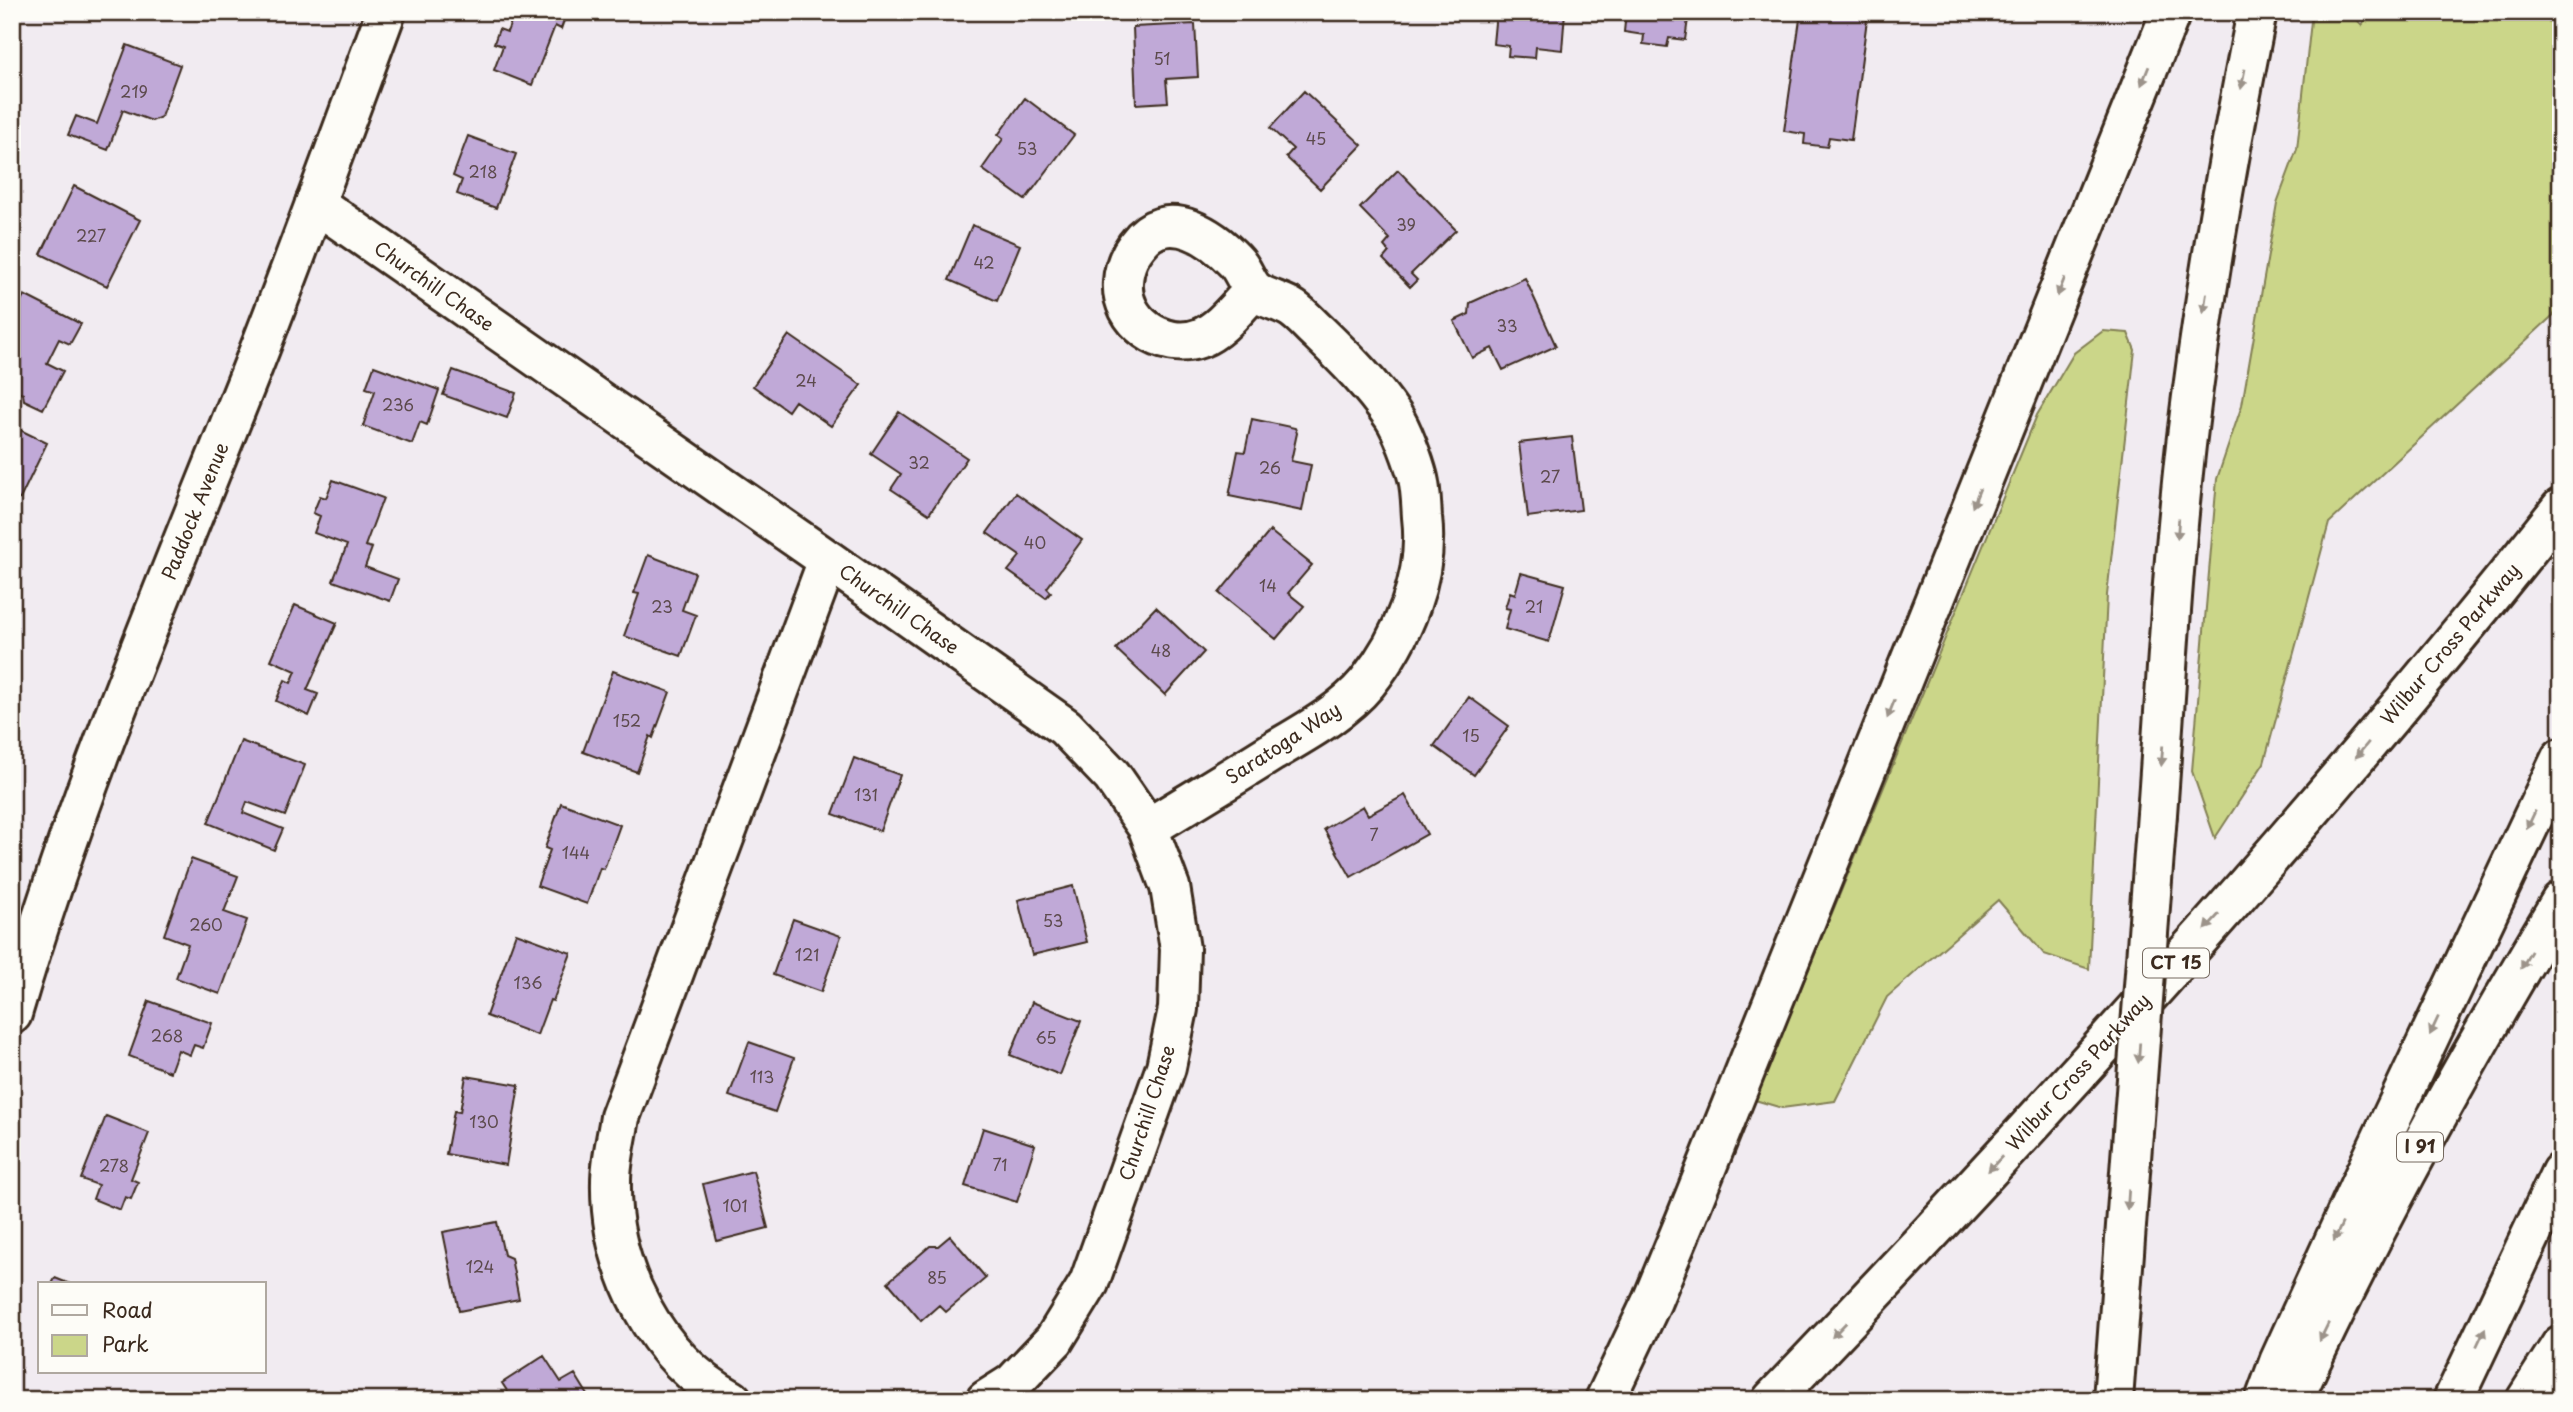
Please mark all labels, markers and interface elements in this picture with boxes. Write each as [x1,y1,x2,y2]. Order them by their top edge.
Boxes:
house number: 51 [1153,46,1171,70]
one-way arrow [2140,65,2151,86]
one-way arrow [2238,68,2249,90]
house number: 219 [120,79,148,103]
house number: 45 [1306,126,1326,150]
house number: 53 [1017,136,1037,160]
house number: 218 [468,159,498,183]
house number: 39 [1396,212,1416,236]
house number: 227 [76,223,106,247]
street label: Churchill Chase [369,233,500,337]
house number: 42 [973,250,995,274]
one-way arrow [2055,276,2066,297]
one-way arrow [2199,292,2210,314]
house number: 33 [1496,313,1518,337]
house number: 24 [795,368,817,392]
house number: 236 [382,392,414,416]
street label: Paddock Avenue [154,438,234,584]
house number: 32 [908,450,930,474]
house number: 26 [1259,455,1281,479]
house number: 27 [1540,464,1560,488]
one-way arrow [1970,487,1981,508]
one-way arrow [2173,518,2184,540]
house number: 40 [1024,530,1046,554]
street label: Churchill Chase [834,556,965,660]
street label: Wilbur Cross Parkway [2373,556,2525,730]
house number: 14 [1259,573,1277,597]
house number: 23 [651,594,673,618]
house number: 21 [1525,594,1543,618]
house number: 48 [1151,638,1171,662]
street label: Saratoga Way [1219,694,1346,790]
one-way arrow [1885,699,1897,719]
house number: 152 [613,708,641,732]
house number: 15 [1462,723,1480,747]
one-way arrow [2354,741,2370,759]
one-way arrow [2156,745,2167,767]
house number: 131 [854,782,878,806]
one-way arrow [2526,810,2537,830]
house number: 7 [1369,822,1379,846]
house number: 144 [562,840,590,864]
house number: 53 [1043,908,1063,932]
house number: 260 [189,912,223,936]
one-way arrow [2205,913,2221,930]
house number: 121 [795,942,819,966]
road number: CT 15 [2143,948,2209,978]
one-way arrow [2520,950,2532,969]
house number: 136 [513,970,543,994]
street label: Wilbur Cross Parkway [1999,986,2156,1156]
one-way arrow [2429,1016,2440,1036]
house number: 268 [151,1023,183,1047]
house number: 65 [1035,1025,1057,1049]
street label: Churchill Chase [1111,1041,1181,1184]
one-way arrow [2133,1043,2144,1065]
house number: 113 [750,1064,774,1088]
house number: 130 [469,1109,499,1133]
road number: I 91 [2397,1132,2443,1162]
house number: 71 [993,1152,1008,1176]
house number: 278 [99,1153,129,1177]
one-way arrow [1987,1155,2003,1172]
one-way arrow [2122,1189,2133,1211]
house number: 101 [723,1193,747,1217]
one-way arrow [2333,1222,2344,1242]
house number: 124 [466,1254,494,1278]
house number: 85 [927,1265,947,1289]
legend [38,1282,266,1374]
text: Road [102,1293,153,1325]
one-way arrow [1831,1321,1847,1339]
one-way arrow [2319,1322,2330,1342]
text: Park [102,1327,149,1359]
one-way arrow [2475,1327,2487,1347]

